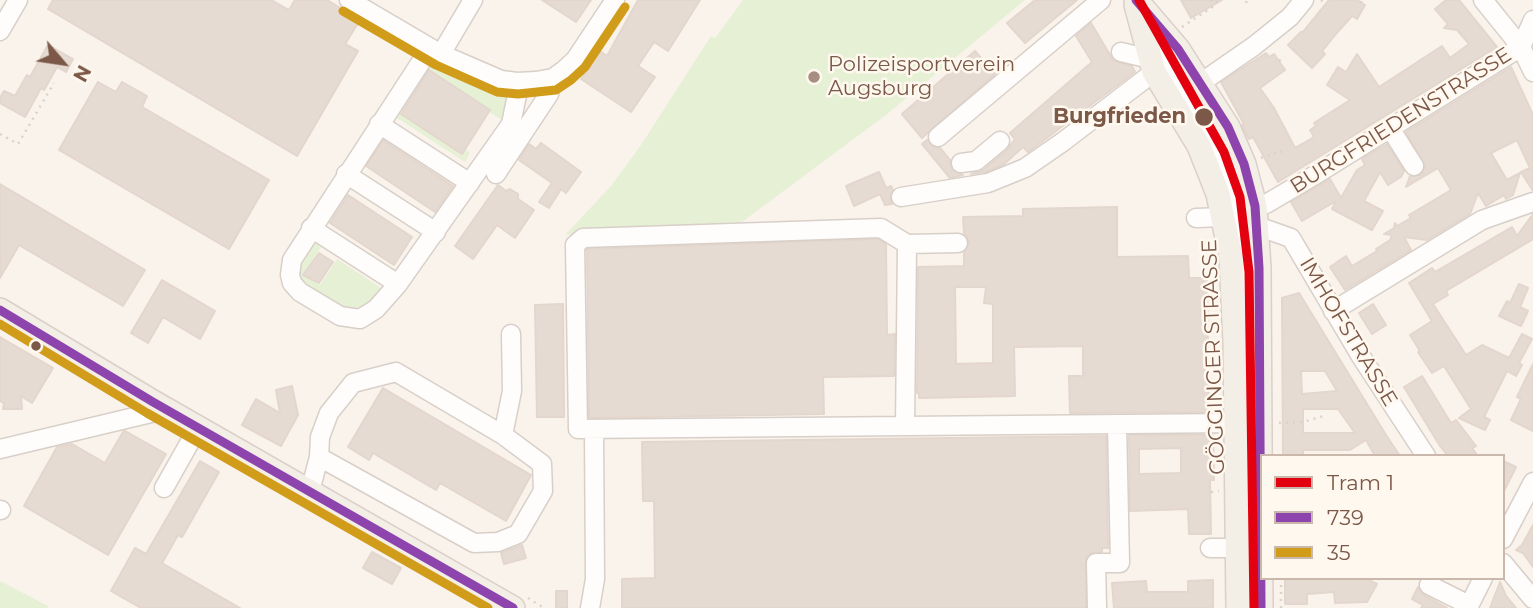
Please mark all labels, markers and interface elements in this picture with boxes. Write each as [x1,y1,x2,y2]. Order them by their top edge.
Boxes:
north arrow [28,28,98,98]
street label: BURGFRIEDENSTRASSE [1286,42,1516,200]
place label: Polizeisportverein Augsburg [828,52,1015,102]
text: N [68,61,96,86]
marker: Polizeisportverein Augsburg [806,69,822,85]
place label: Burgfrieden [1053,104,1186,130]
marker: Burgfrieden [1193,106,1215,128]
street label: GÖGGINGER STRASSE [1197,239,1231,475]
street label: IMHOFSTRASSE [1294,253,1402,411]
unlabelled marker [29,339,43,353]
legend [1260,454,1505,580]
text: Tram 1 [1327,470,1394,495]
text: 739 [1327,505,1364,530]
text: 35 [1327,540,1351,565]

